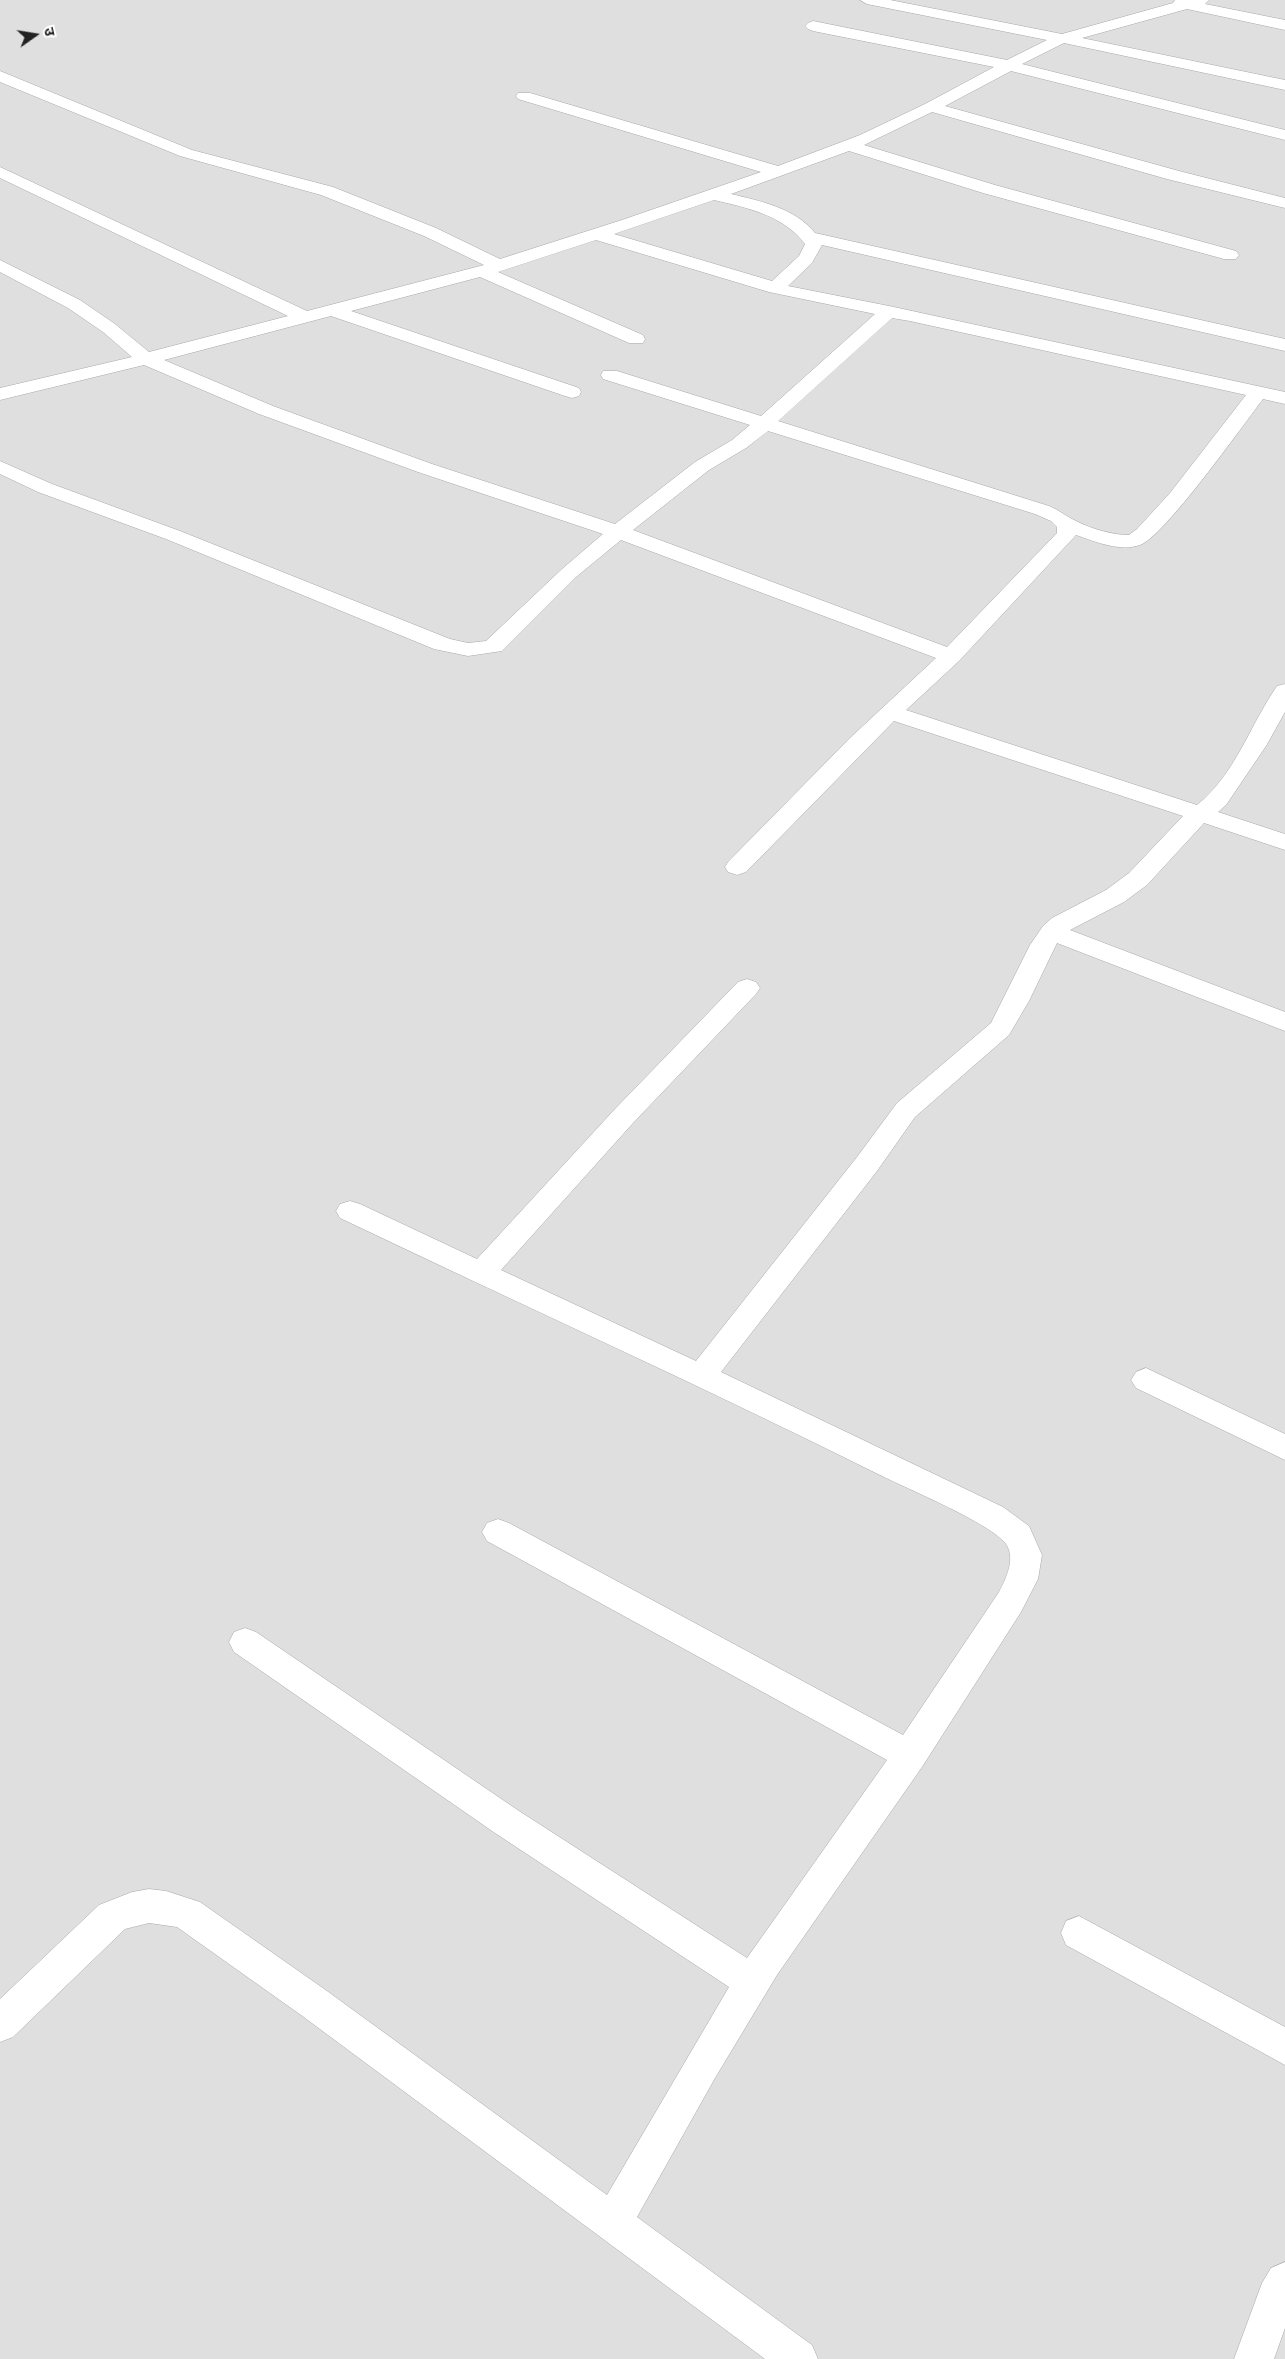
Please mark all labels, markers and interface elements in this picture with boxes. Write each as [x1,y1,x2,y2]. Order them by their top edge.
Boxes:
north arrow [10,10,60,60]
text: उ [40,26,59,38]

